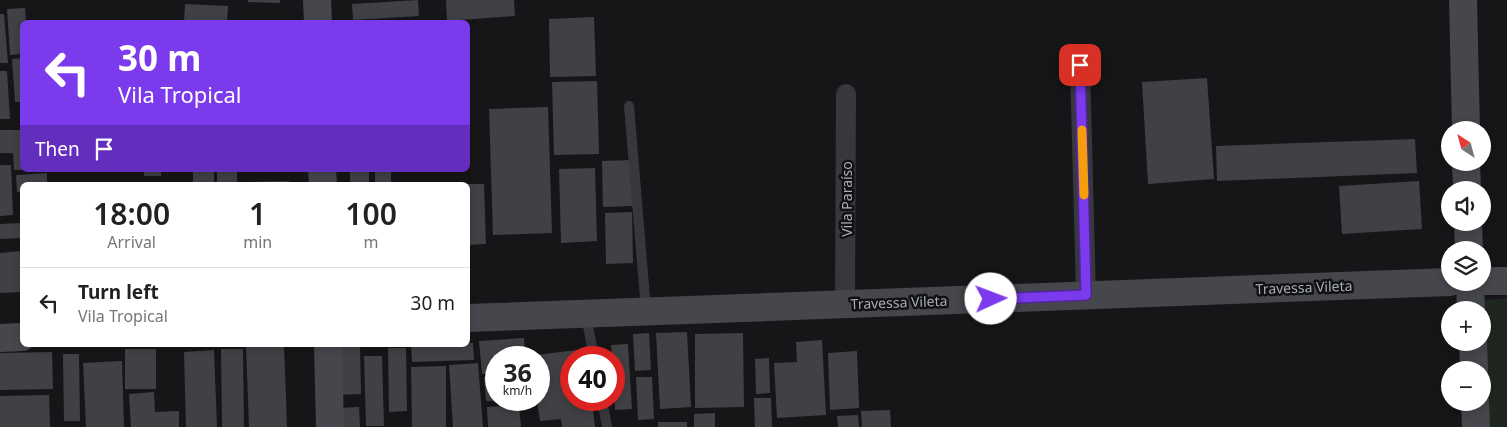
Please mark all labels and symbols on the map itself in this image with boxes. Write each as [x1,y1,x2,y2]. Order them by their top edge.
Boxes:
pin [1059,44,1101,86]
north arrow [1441,121,1491,171]
street label: Vila Paraíso [837,161,856,237]
position arrow [964,272,1016,324]
street label: Travessa Vileta [1255,276,1353,298]
street label: Travessa Vileta [850,291,948,313]
speed limit sign: 40 [560,346,625,411]

